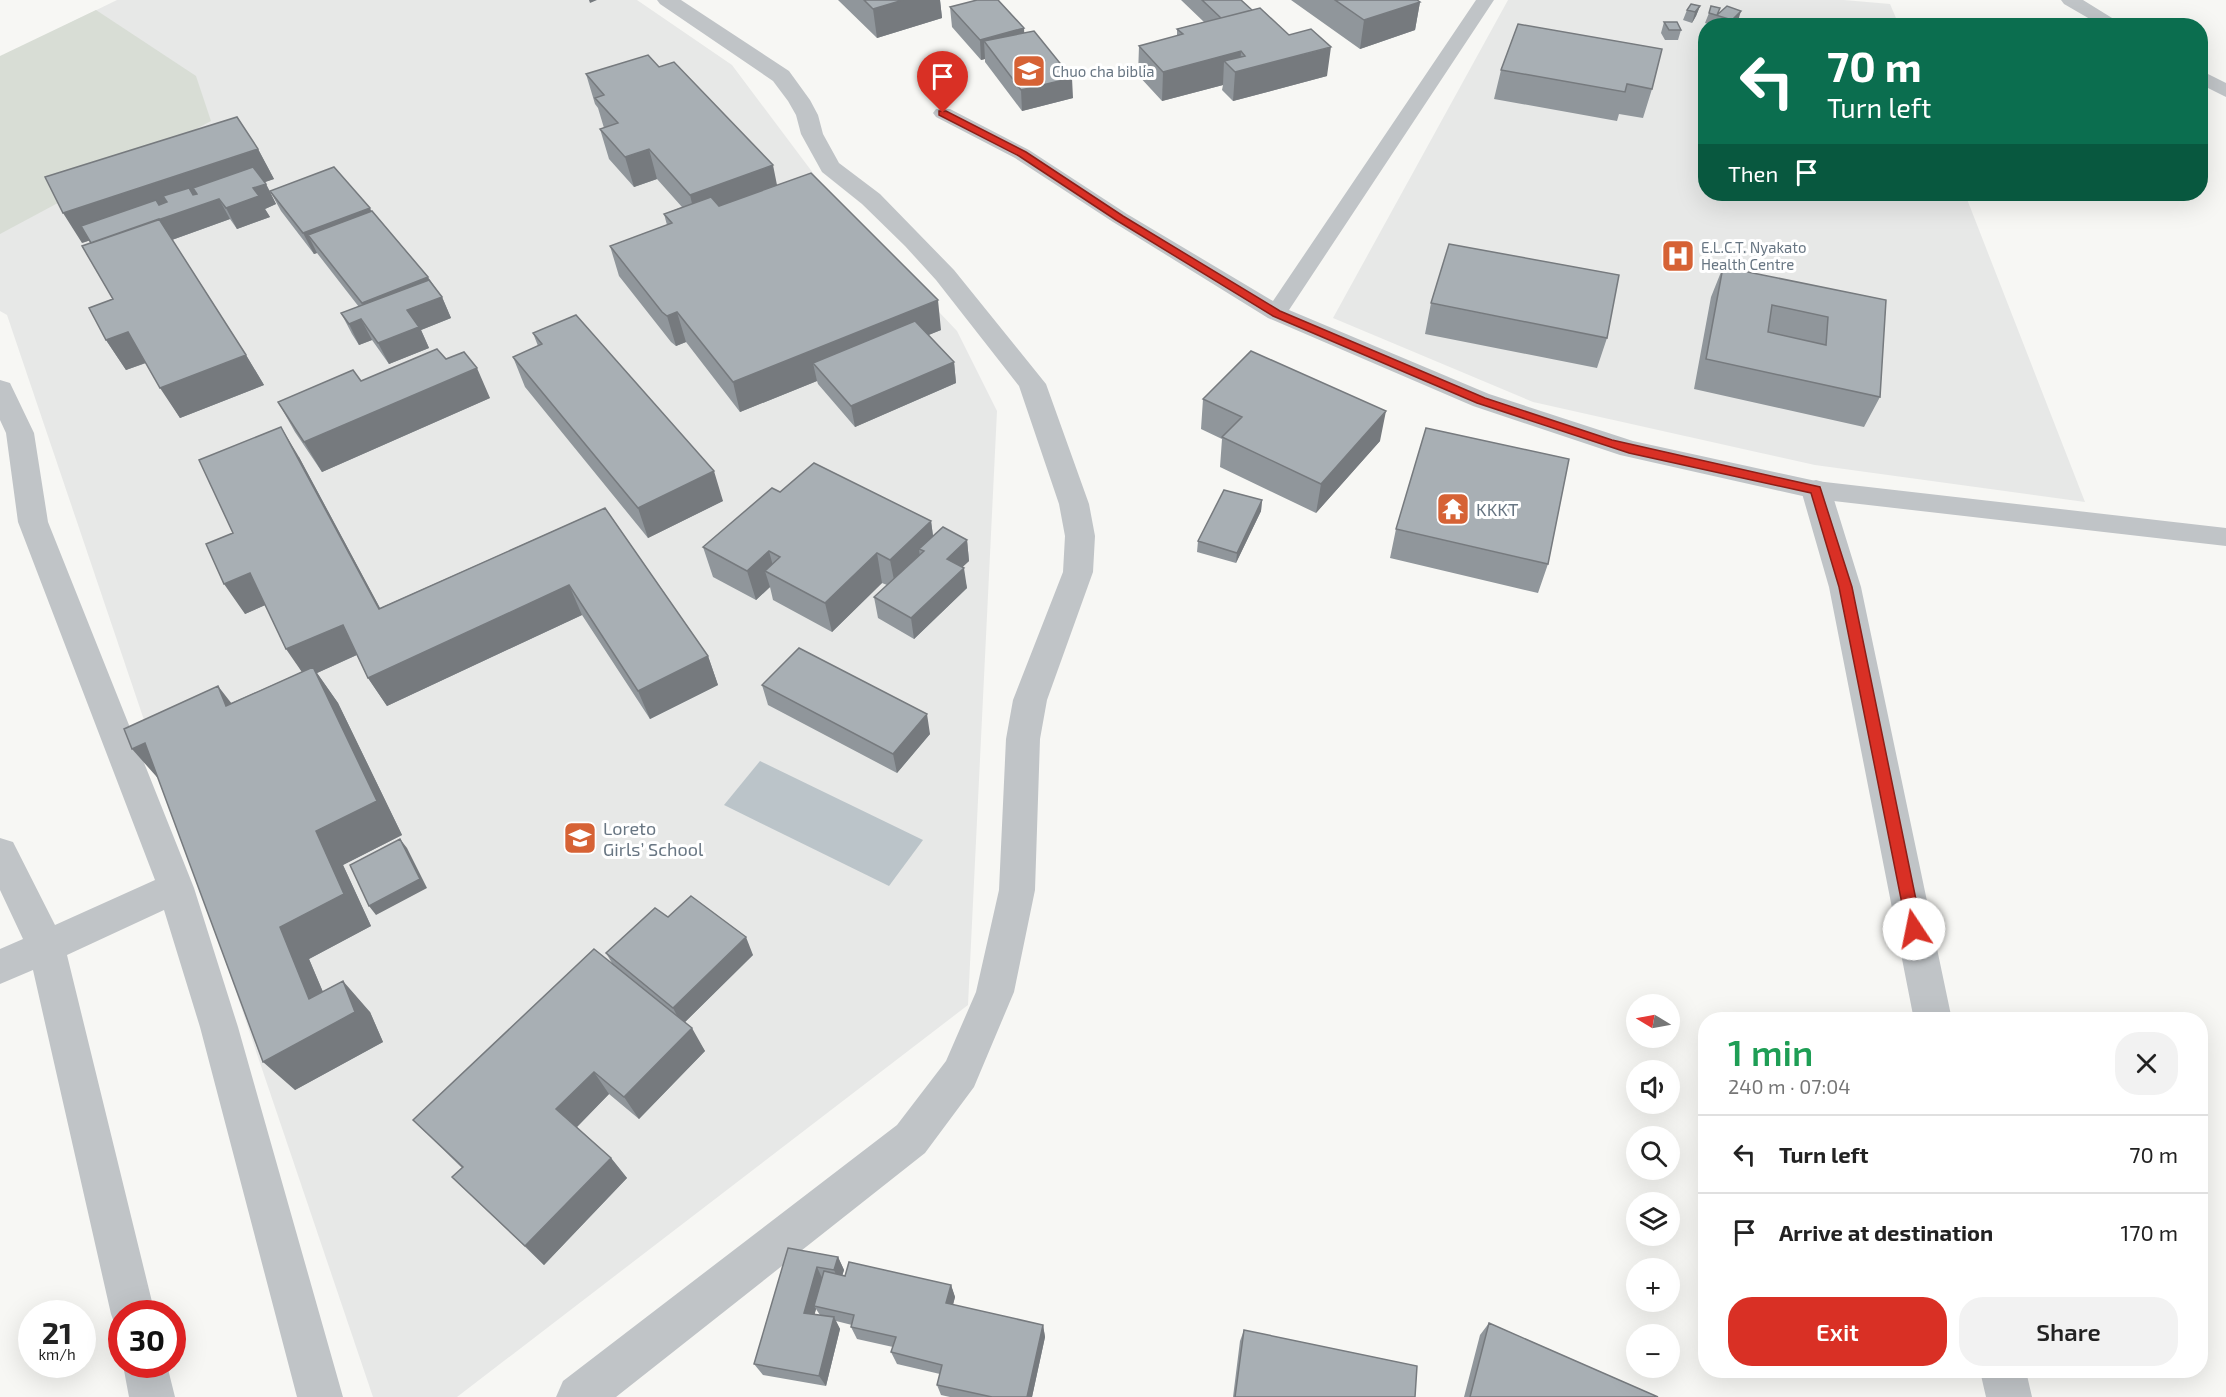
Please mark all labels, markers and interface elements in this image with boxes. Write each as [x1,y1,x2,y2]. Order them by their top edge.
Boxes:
text: 70 m [1827,40,1922,90]
icon: left [1728,42,1806,120]
pin [917,51,968,113]
school or university icon: Chuo cha biblia [1011,53,1047,89]
icon: arrive [926,60,959,93]
place label: Chuo cha biblia [1052,62,1155,80]
text: Turn left [1827,91,1931,123]
icon: arrive [1790,156,1823,189]
text: Then [1728,160,1778,186]
hospital icon: E.L.C.T. Nyakato Health Centre [1660,238,1696,274]
place label: E.L.C.T. Nyakato Health Centre [1701,238,1806,273]
temple icon: KKKT [1435,491,1471,527]
place label: KKKT [1476,498,1519,520]
place label: Loreto Girls’ School [603,817,704,860]
school or university icon: Loreto Girls’ School [562,820,598,856]
position arrow [1882,897,1946,961]
north arrow [1626,994,1680,1048]
map controls [1626,994,1680,1378]
text: 1 min [1728,1030,1813,1073]
button: close [2115,1032,2178,1095]
button: sound [1626,1060,1680,1114]
text: 240 m · 07:04 [1728,1074,1851,1098]
button: search [1626,1126,1680,1180]
icon: left [1728,1138,1761,1171]
text: Turn left [1779,1141,1868,1167]
text: 70 m [2129,1141,2178,1167]
button: layers [1626,1192,1680,1246]
icon: arrive [1728,1216,1761,1249]
text: Arrive at destination [1779,1219,1993,1245]
text: 170 m [2121,1219,2178,1245]
button: + [1626,1258,1680,1312]
button: Exit [1728,1297,1947,1366]
button: Share [1959,1297,2178,1366]
speed limit sign: 30 [108,1300,186,1378]
text: 21 [42,1314,72,1350]
button: − [1626,1324,1680,1378]
text: km/h [38,1345,76,1363]

